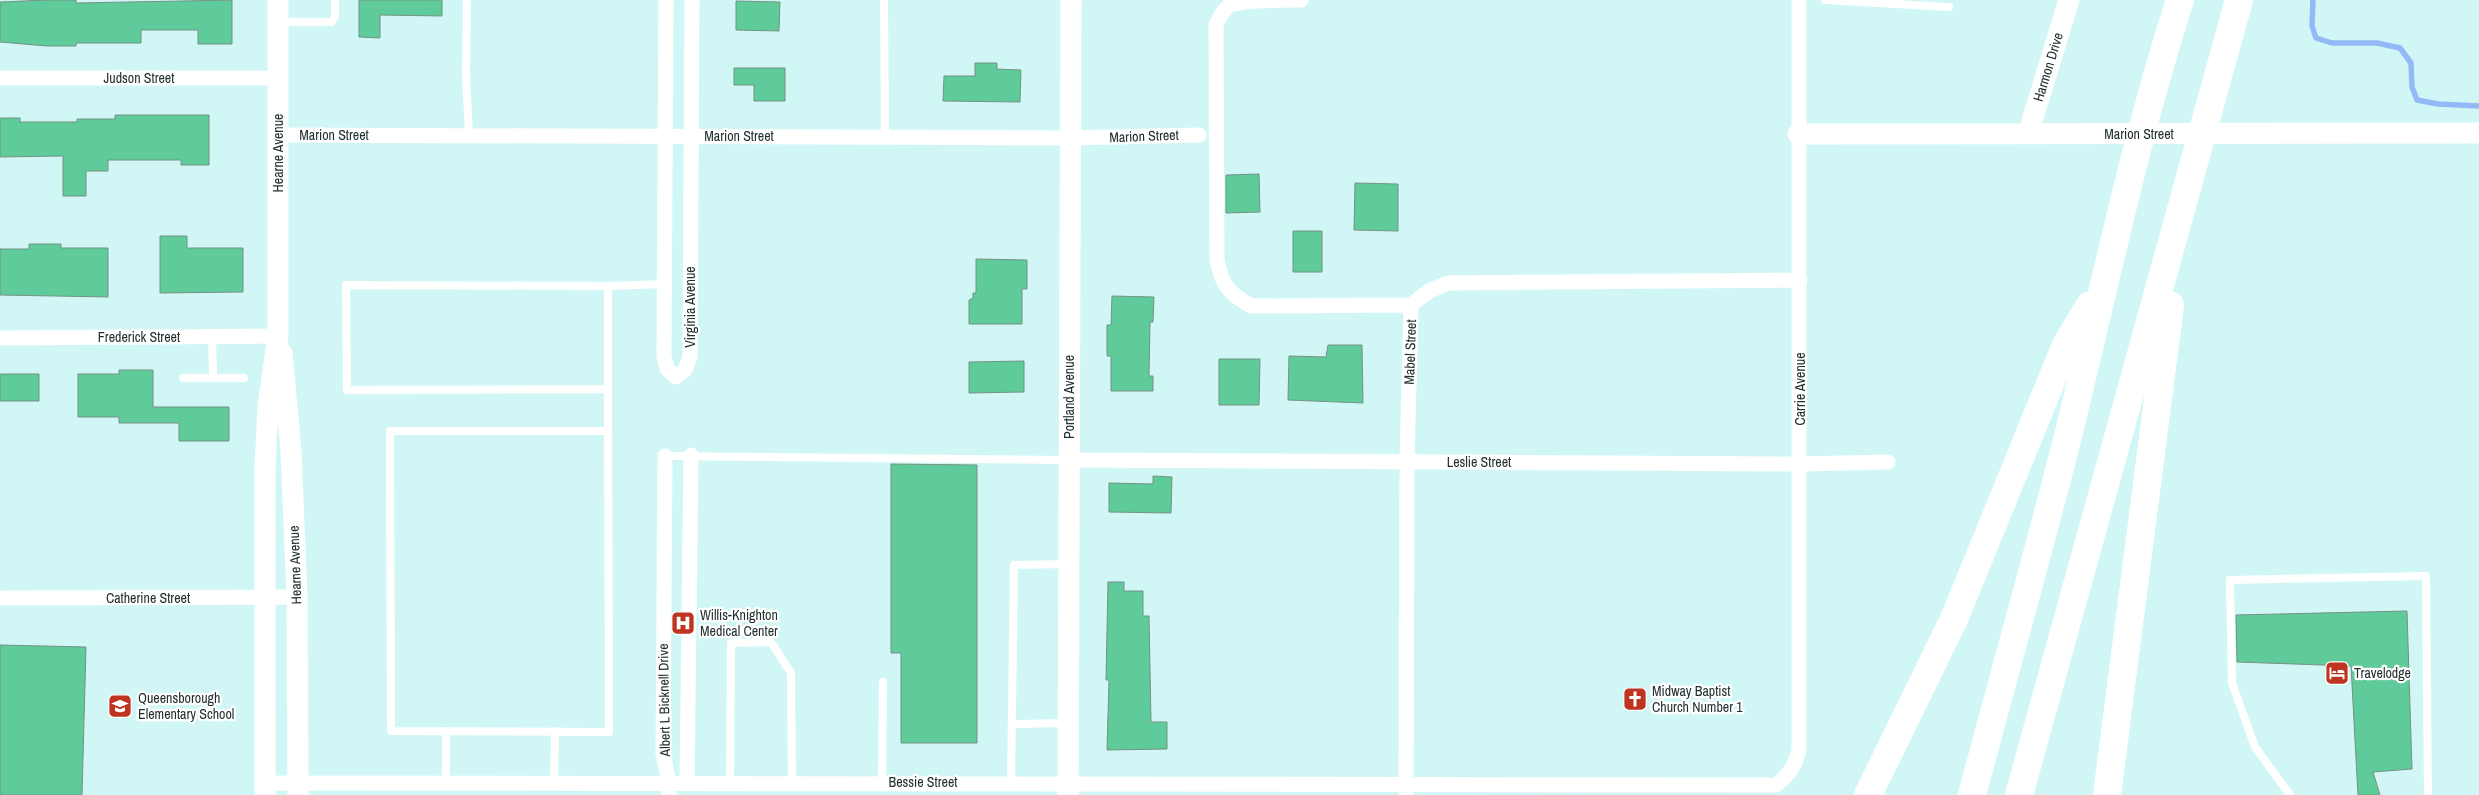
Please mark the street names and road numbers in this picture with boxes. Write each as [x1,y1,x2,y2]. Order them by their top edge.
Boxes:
street label: Harmon Drive [2029,30,2067,104]
street label: Judson Street [104,69,174,87]
street label: Hearne Avenue [269,114,287,192]
street label: Marion Street [2104,125,2174,143]
street label: Marion Street [299,126,369,144]
street label: Marion Street [1109,126,1179,146]
street label: Marion Street [704,127,774,145]
street label: Virginia Avenue [681,266,699,348]
street label: Mabel Street [1400,319,1420,385]
street label: Frederick Street [98,328,180,346]
street label: Carrie Avenue [1791,352,1809,426]
street label: Portland Avenue [1060,355,1078,439]
street label: Leslie Street [1447,453,1511,471]
street label: Hearne Avenue [285,525,305,605]
street label: Catherine Street [106,589,190,607]
street label: Albert L Bicknell Drive [654,643,674,758]
street label: Bessie Street [889,773,957,791]

